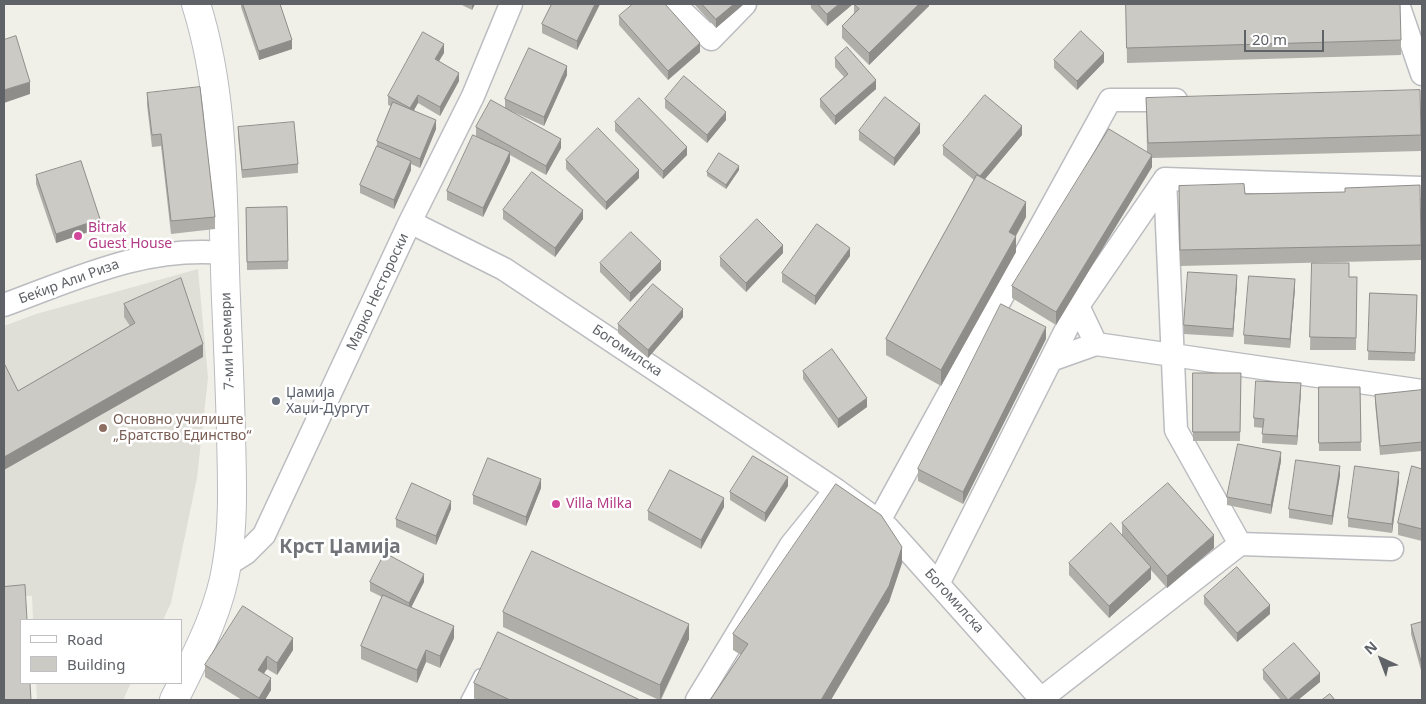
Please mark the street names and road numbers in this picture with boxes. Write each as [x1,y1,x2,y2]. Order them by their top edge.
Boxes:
street label: Марко Нестороски [343,231,413,353]
street label: Беќир Али Риза [16,256,122,308]
street label: 7-ми Ноември [218,292,238,390]
street label: Богомилска [589,321,665,381]
street label: Богомилска [921,565,987,637]

